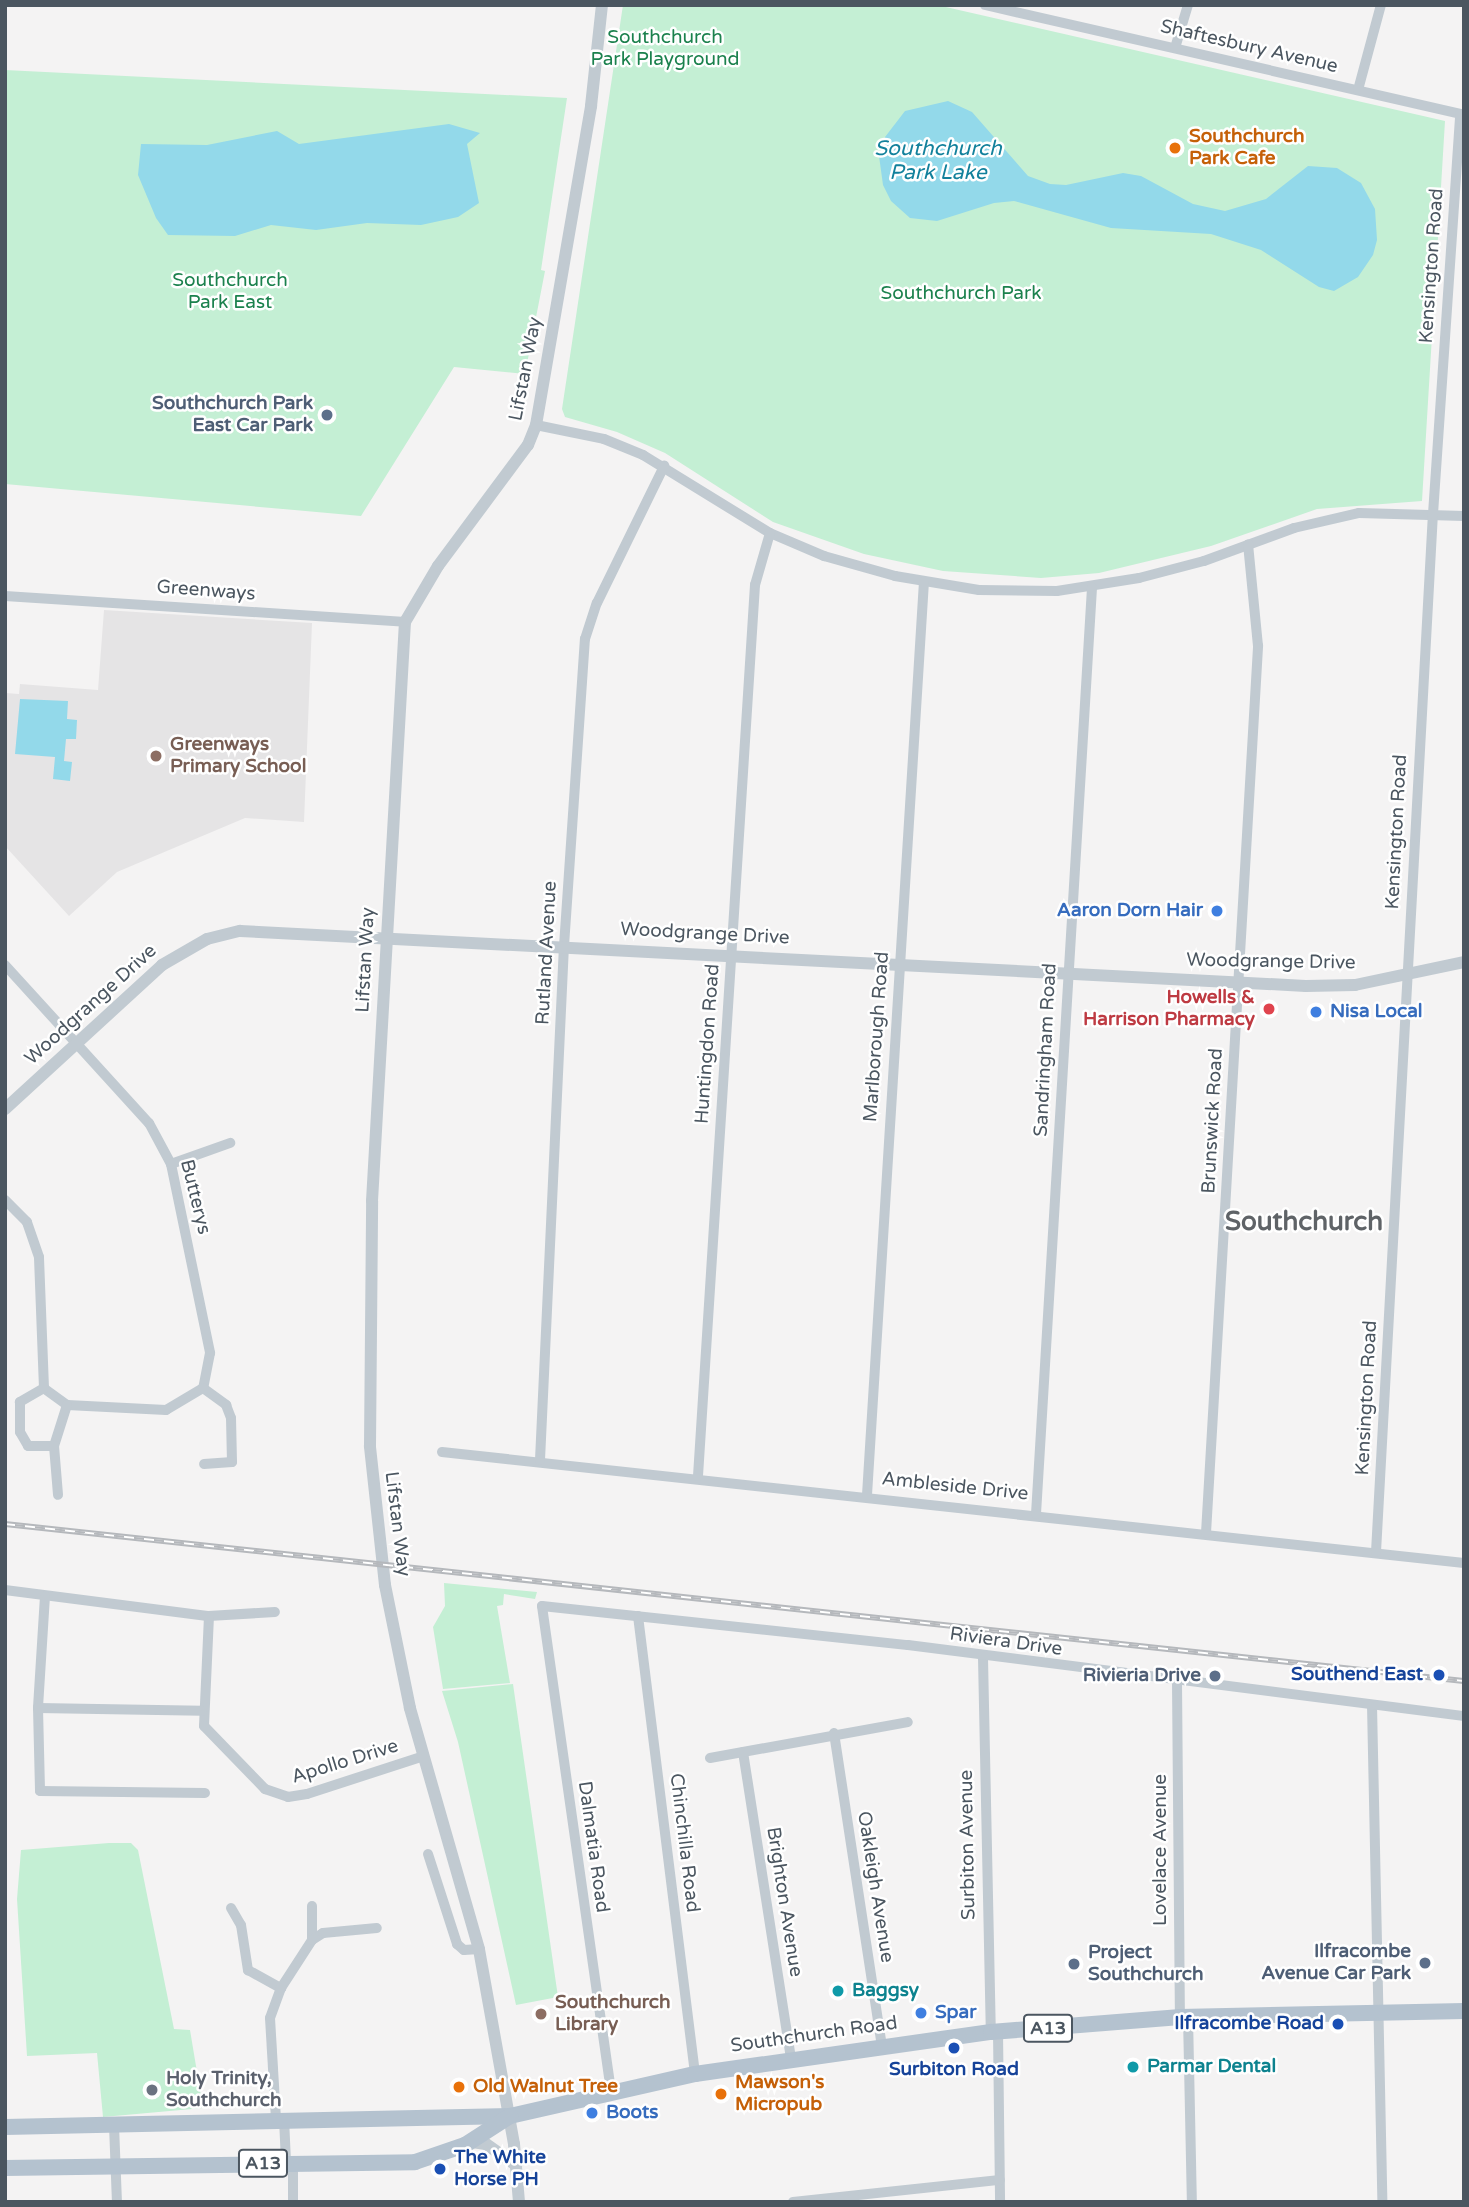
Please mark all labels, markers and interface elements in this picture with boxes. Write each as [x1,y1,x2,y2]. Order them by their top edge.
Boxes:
street label: Shaftesbury Avenue [1158,15,1340,79]
park label: Southchurch Park Playground [590,27,740,71]
place label: Southchurch Park Cafe [1189,126,1305,170]
water label: Southchurch Park Lake [874,136,1002,186]
marker: Southchurch Park Cafe [1167,140,1183,156]
street label: Kensington Road [1415,188,1449,344]
park label: Southchurch Park East [172,270,288,314]
park label: Southchurch Park [880,283,1042,305]
street label: Lifstan Way [505,315,547,423]
place label: Southchurch Park East Car Park [152,393,313,437]
marker: Southchurch Park East Car Park [319,407,335,423]
street label: Greenways [156,576,256,606]
place label: Greenways Primary School [170,734,306,778]
marker: Greenways Primary School [148,748,164,764]
street label: Kensington Road [1382,754,1412,910]
street label: Rutland Avenue [532,880,562,1026]
place label: Aaron Dorn Hair [1057,900,1203,922]
marker: Aaron Dorn Hair [1209,903,1225,919]
street label: Lifstan Way [352,907,380,1013]
street label: Woodgrange Drive [620,918,790,950]
street label: Woodgrange Drive [20,940,162,1070]
street label: Woodgrange Drive [1186,949,1356,975]
street label: Marlborough Road [860,951,894,1123]
street label: Huntingdon Road [691,963,725,1125]
street label: Sandringham Road [1030,963,1062,1137]
place label: Howells & Harrison Pharmacy [1083,987,1255,1031]
marker: Howells & Harrison Pharmacy [1261,1001,1277,1017]
place label: Nisa Local [1330,1001,1423,1023]
marker: Nisa Local [1308,1004,1324,1020]
street label: Brunswick Road [1198,1048,1228,1194]
street label: Butterys [175,1157,215,1237]
district label: Southchurch [1225,1206,1383,1238]
street label: Kensington Road [1352,1320,1382,1476]
street label: Ambleside Drive [881,1468,1029,1506]
street label: Lifstan Way [379,1470,415,1578]
street label: Riviera Drive [948,1623,1064,1661]
place label: Southend East [1291,1664,1423,1686]
place label: Rivieria Drive [1083,1665,1201,1687]
marker: Southend East [1429,1665,1449,1685]
marker: Rivieria Drive [1207,1668,1223,1684]
street label: Apollo Drive [289,1735,401,1789]
street label: Surbiton Avenue [955,1770,981,1920]
street label: Chinchilla Road [664,1772,704,1914]
street label: Lovelace Avenue [1150,1774,1172,1926]
street label: Dalmatia Road [572,1780,614,1914]
street label: Oakleigh Avenue [852,1810,898,1964]
street label: Brighton Avenue [761,1825,807,1979]
place label: Ilfracombe Avenue Car Park [1261,1941,1411,1985]
place label: Project Southchurch [1088,1942,1204,1986]
marker: Ilfracombe Avenue Car Park [1417,1955,1433,1971]
marker: Project Southchurch [1066,1956,1082,1972]
place label: Baggsy [852,1980,919,2002]
marker: Baggsy [830,1983,846,1999]
place label: Southchurch Library [555,1992,671,2036]
place label: Spar [935,2002,976,2024]
marker: Spar [913,2005,929,2021]
marker: Southchurch Library [533,2006,549,2022]
street label: Southchurch Road [729,2012,899,2058]
place label: Ilfracombe Road [1174,2013,1324,2035]
road number: A13 [1022,2014,1074,2042]
marker: Ilfracombe Road [1330,2016,1346,2032]
marker: Surbiton Road [946,2040,962,2056]
place label: Parmar Dental [1147,2056,1276,2078]
place label: Surbiton Road [889,2059,1019,2081]
marker: Parmar Dental [1125,2059,1141,2075]
place label: Holy Trinity, Southchurch [166,2068,282,2112]
place label: Mawson's Micropub [735,2072,824,2116]
place label: Old Walnut Tree [473,2076,618,2098]
marker: Old Walnut Tree [451,2079,467,2095]
marker: Holy Trinity, Southchurch [144,2082,160,2098]
marker: Mawson's Micropub [713,2086,729,2102]
place label: Boots [606,2102,658,2124]
marker: Boots [584,2105,600,2121]
place label: The White Horse PH [454,2147,546,2191]
road number: A13 [237,2148,289,2178]
marker: The White Horse PH [432,2161,448,2177]

